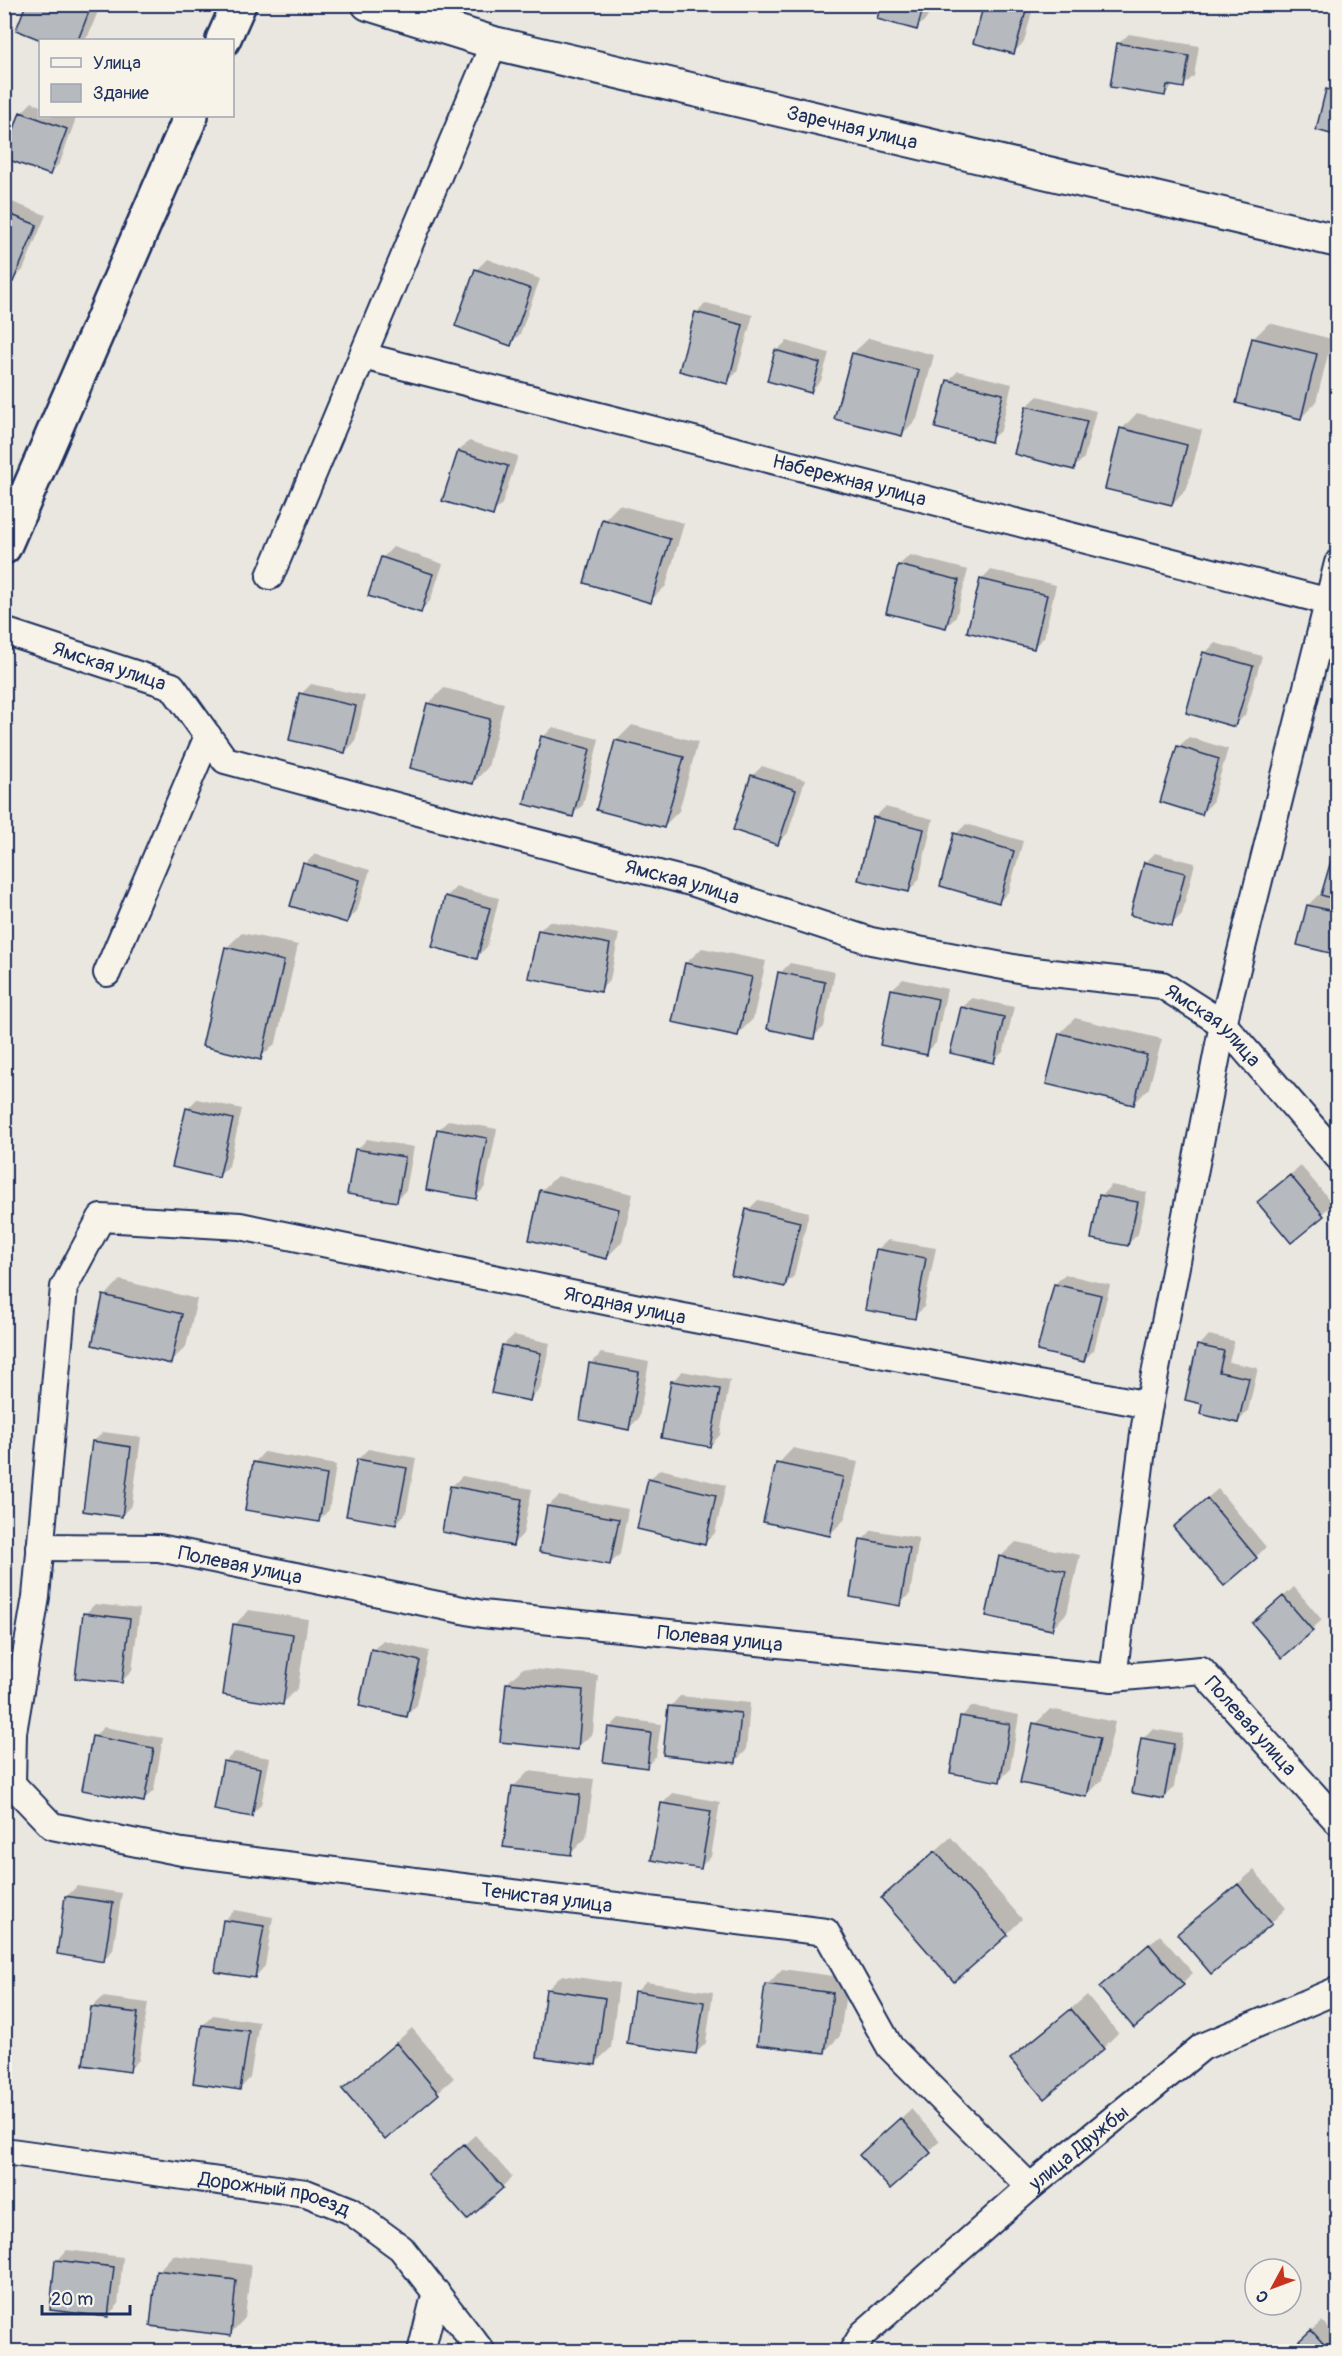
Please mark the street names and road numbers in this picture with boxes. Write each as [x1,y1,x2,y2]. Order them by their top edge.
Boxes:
street label: Заречная улица [784,100,920,155]
street label: Набережная улица [770,449,929,512]
street label: Ямская улица [49,636,169,696]
street label: Ямская улица [622,854,743,910]
street label: Ямская улица [1160,978,1266,1072]
street label: Ягодная улица [562,1281,688,1330]
street label: Полевая улица [176,1540,304,1590]
street label: Полевая улица [656,1620,784,1657]
street label: Полевая улица [1199,1671,1302,1781]
street label: Тенистая улица [479,1877,614,1918]
street label: улица Дружбы [1023,2100,1134,2197]
street label: Дорожный проезд [196,2166,354,2222]

